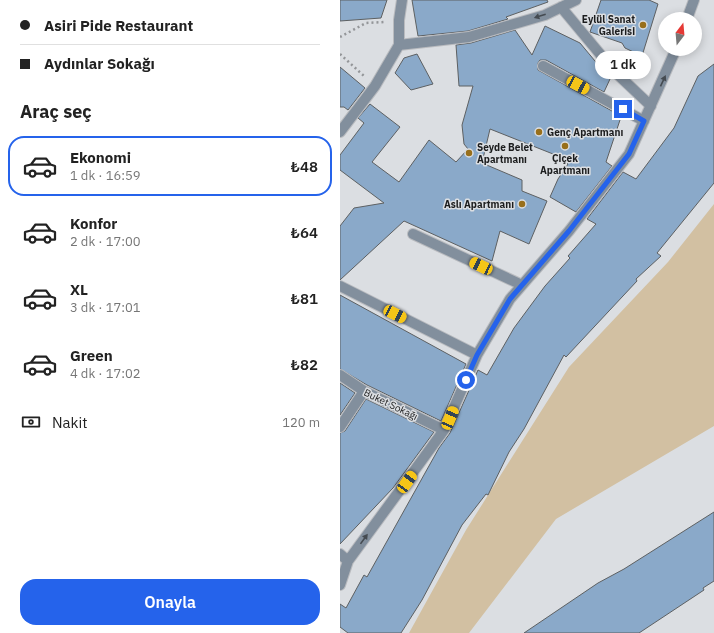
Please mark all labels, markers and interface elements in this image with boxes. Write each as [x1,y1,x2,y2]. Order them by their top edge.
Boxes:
north arrow [658,12,702,56]
map controls [658,12,702,56]
one-way arrow [534,13,546,19]
place label: Eylül Sanat Galerisi [582,13,635,38]
text: Asiri Pide Restaurant [44,16,193,35]
marker: Eylül Sanat Galerisi [638,20,648,30]
callout: 1 dk [595,51,651,79]
text: Aydınlar Sokağı [44,54,155,73]
text: 1 dk [610,56,636,73]
car [565,74,591,96]
one-way arrow [660,75,666,87]
text: Araç seç [20,100,92,123]
route end [614,100,632,118]
place label: Genç Apartmanı [547,126,623,139]
marker: Genç Apartmanı [534,127,544,137]
place label: Seyde Belet Apartmanı [477,141,533,166]
marker: Çiçek Apartmanı [560,141,570,151]
icon: car [22,148,58,184]
text: Ekonomi [70,148,131,167]
marker: Seyde Belet Apartmanı [464,148,474,158]
place label: Çiçek Apartmanı [540,152,590,177]
text: ₺48 [291,157,318,176]
text: 1 dk · 16:59 [70,167,141,184]
place label: Aslı Apartmanı [444,198,514,211]
marker: Aslı Apartmanı [517,199,527,209]
icon: car [22,214,58,250]
text: Konfor [70,214,117,233]
text: ₺64 [291,223,318,242]
text: 2 dk · 17:00 [70,233,141,250]
car [468,255,494,277]
icon: car [22,280,58,316]
text: XL [70,280,88,299]
text: ₺81 [291,289,318,308]
text: 3 dk · 17:01 [70,299,141,316]
car [382,303,408,325]
icon: car [22,346,58,382]
text: Green [70,346,113,365]
text: ₺82 [291,355,318,374]
text: 4 dk · 17:02 [70,365,141,382]
route start [457,371,475,389]
street label: Buket Sokağı [362,386,420,423]
car [440,405,460,431]
icon: cash [20,411,42,433]
text: Nakit [52,413,88,432]
text: 120 m [282,414,320,431]
car [395,469,419,495]
one-way arrow [360,534,368,544]
button: Onayla [20,579,320,625]

